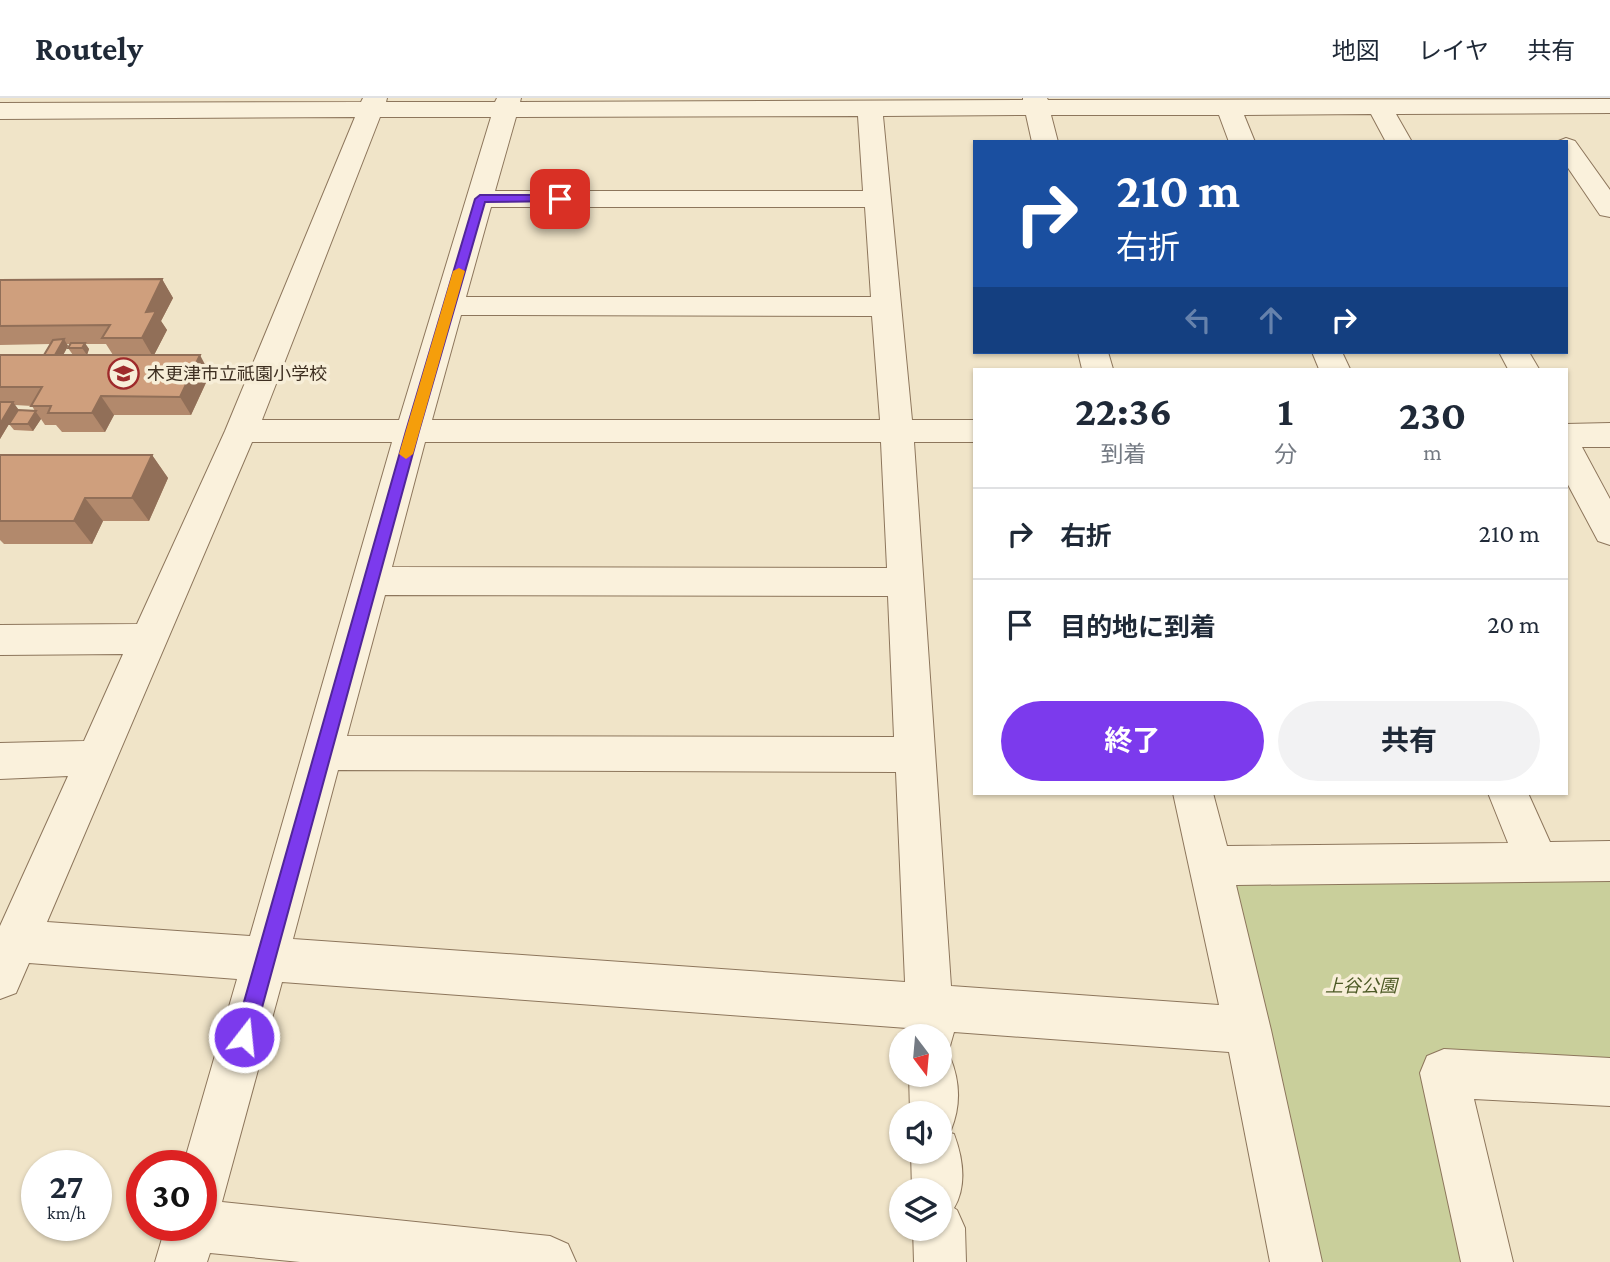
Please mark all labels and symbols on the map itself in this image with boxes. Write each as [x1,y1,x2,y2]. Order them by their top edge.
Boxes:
pin [530,169,590,229]
school or university icon: 木更津市立祇園小学校 [107,357,141,391]
place label: 木更津市立祇園小学校 [147,364,327,384]
park label: 上谷公園 [1325,976,1400,996]
position arrow [207,1000,281,1074]
north arrow [889,1024,952,1087]
speed limit sign: 30 [126,1150,217,1241]

